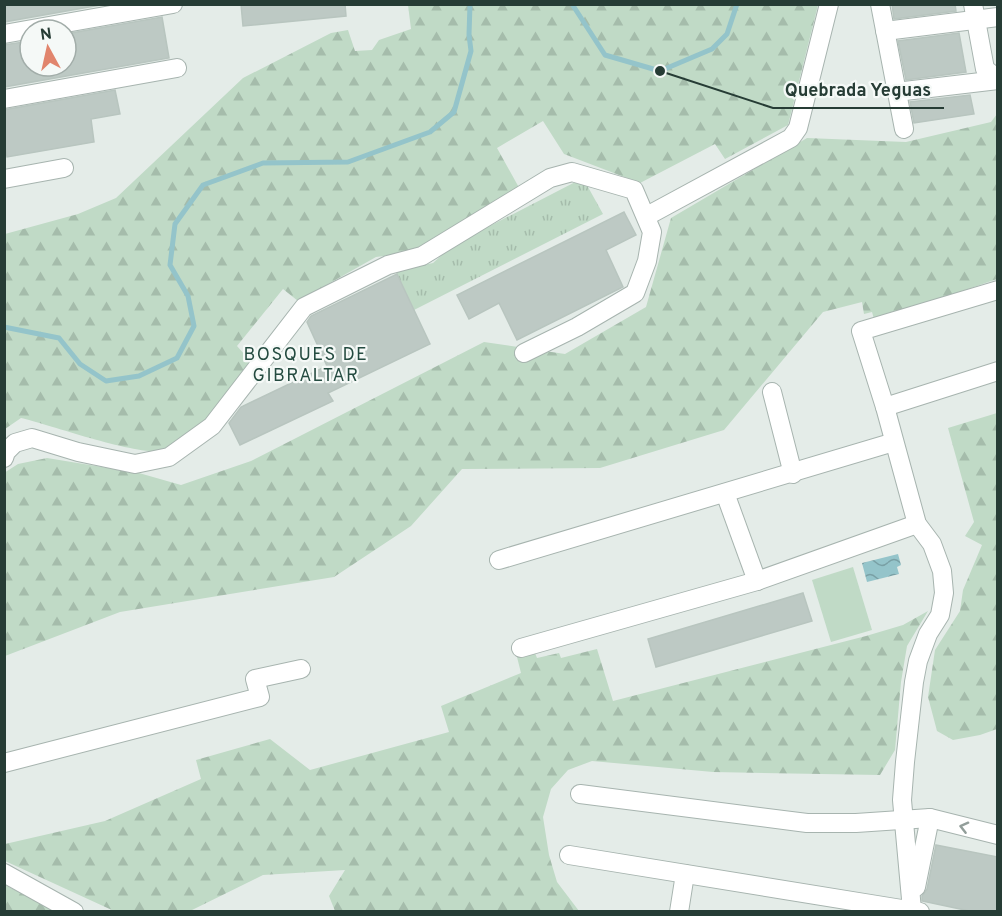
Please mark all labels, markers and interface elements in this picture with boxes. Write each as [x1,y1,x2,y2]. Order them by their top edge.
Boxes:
north arrow [18,18,78,78]
text: N [39,24,53,46]
callout: Quebrada Yeguas [773,72,944,108]
text: Quebrada Yeguas [785,80,931,103]
district label: BOSQUES DE GIBRALTAR [244,344,368,388]
one-way arrow [959,821,969,834]

